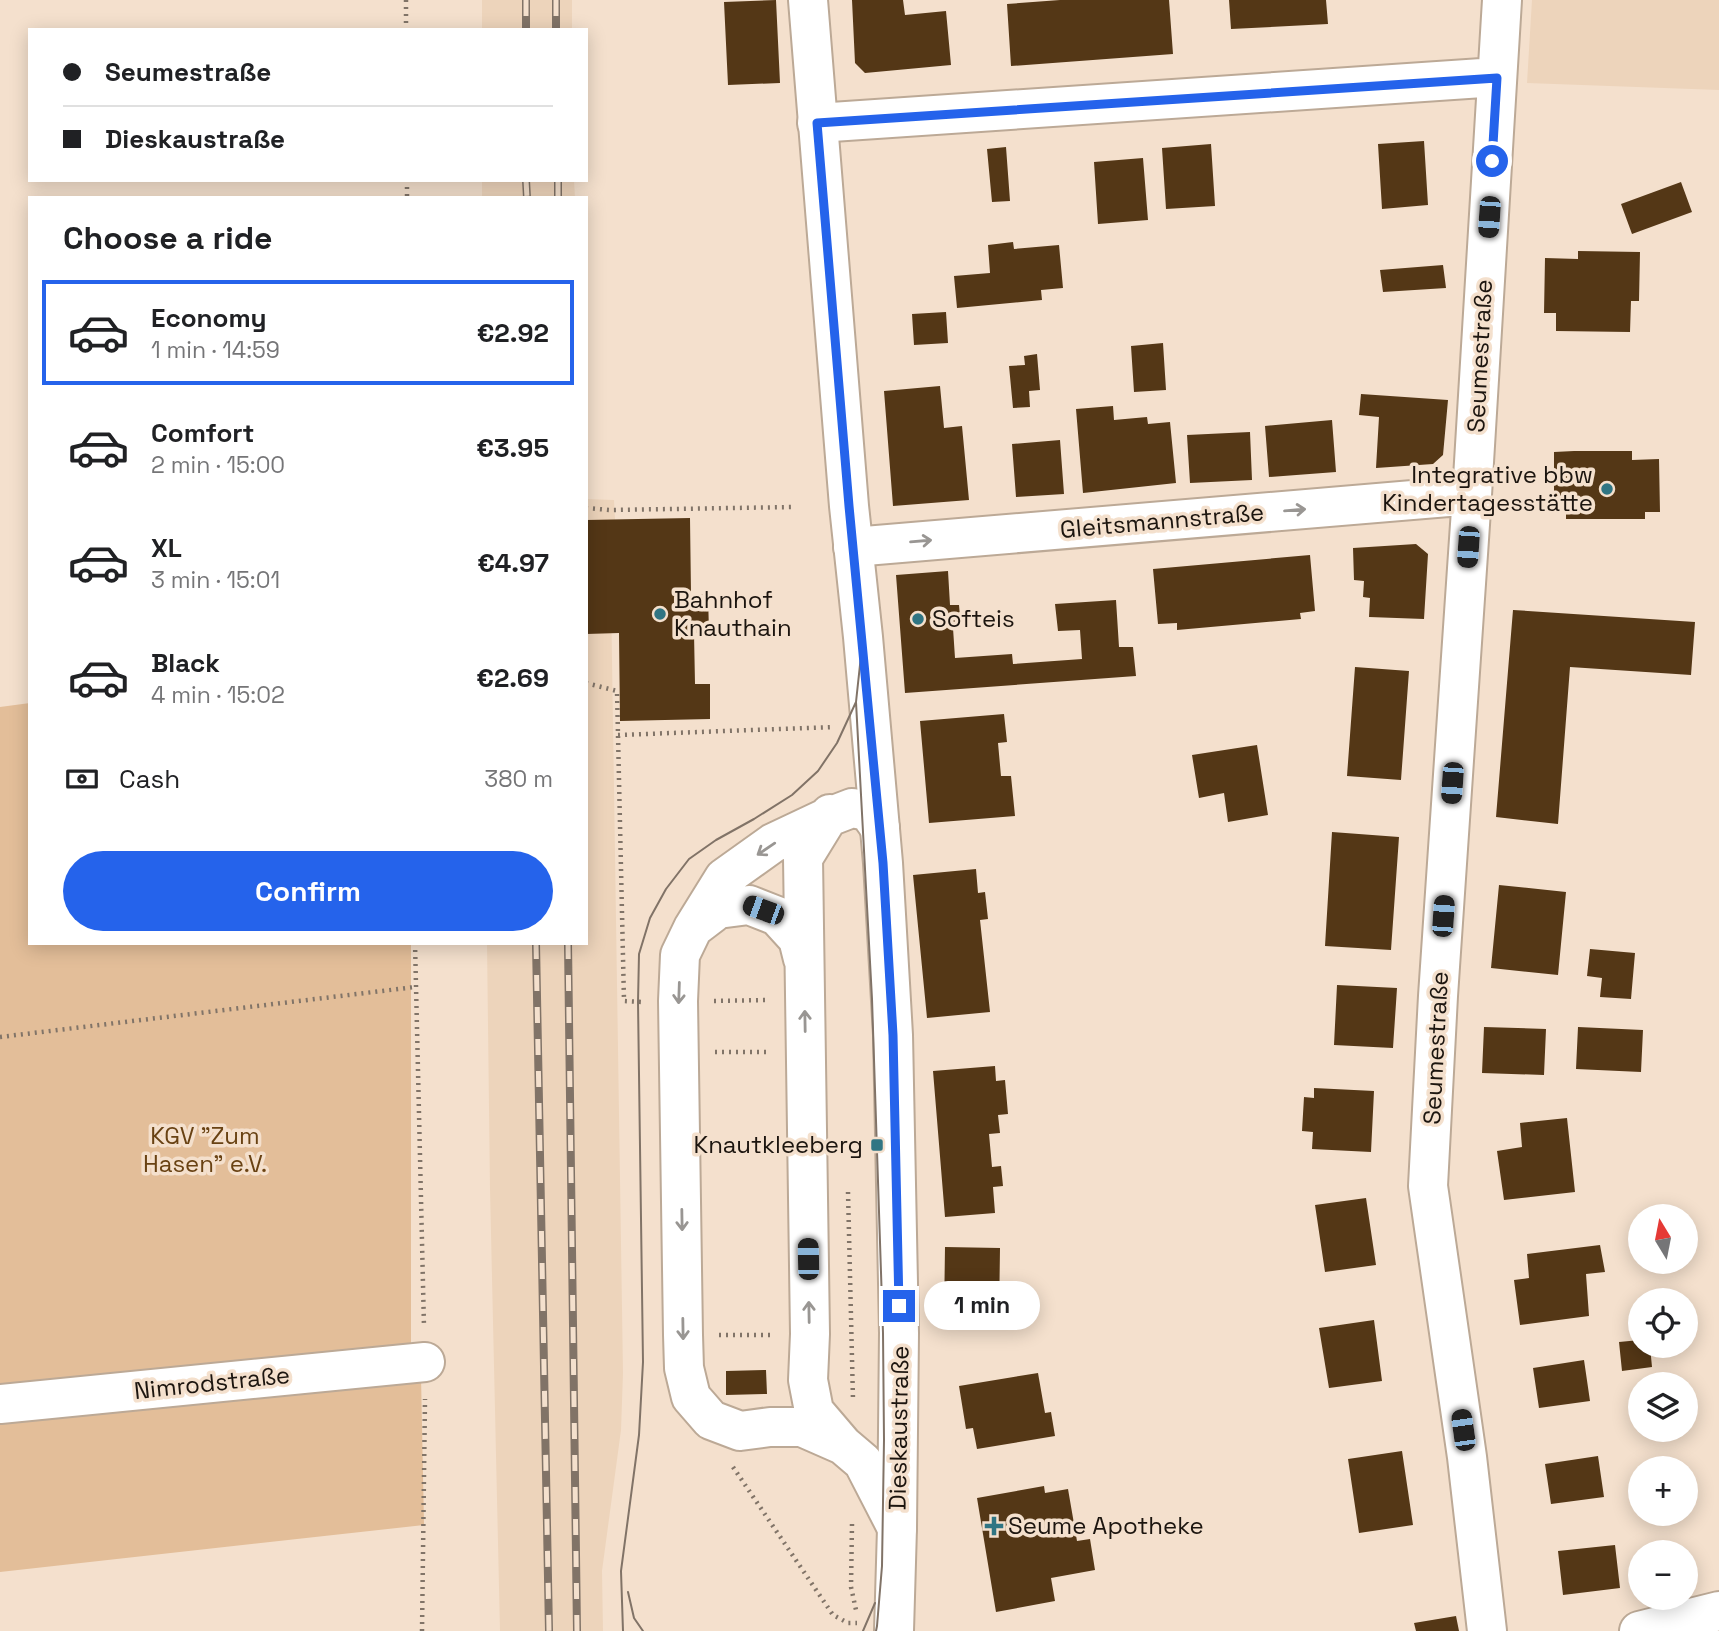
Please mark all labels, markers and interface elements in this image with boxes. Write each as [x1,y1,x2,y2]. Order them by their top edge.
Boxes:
text: Seumestraße [105,55,271,89]
text: Dieskaustraße [105,122,285,156]
route start [1476,145,1508,177]
car [1478,195,1501,239]
text: Choose a ride [63,218,273,258]
street label: Seumestraße [1460,278,1499,433]
icon: car [67,301,130,364]
text: Economy [151,301,267,335]
text: €2.92 [477,316,549,350]
text: 1 min · 14:59 [151,335,280,365]
icon: car [67,416,130,479]
text: Comfort [151,416,254,450]
text: €3.95 [476,431,549,465]
text: 2 min · 15:00 [151,450,285,480]
place label: Integrative bbw Kindertagesstätte [1382,459,1593,518]
marker: Integrative bbw Kindertagesstätte [1599,481,1615,497]
street label: Gleitsmannstraße [1059,496,1265,545]
one-way arrow [1283,503,1306,516]
car [1457,525,1480,569]
icon: car [67,531,130,594]
text: XL [151,531,182,565]
one-way arrow [909,534,932,547]
text: €4.97 [477,546,549,580]
text: 3 min · 15:01 [151,565,280,595]
place label: Bahnhof Knauthain [674,584,792,643]
place label: Softeis [932,603,1015,634]
marker: Bahnhof Knauthain [652,606,668,622]
marker: Softeis [910,611,926,627]
icon: car [67,646,130,709]
text: Black [151,646,220,680]
text: €2.69 [476,661,549,695]
text: 4 min · 15:02 [151,680,285,710]
icon: cash [63,760,101,798]
car [1441,761,1464,805]
text: Cash [119,762,180,796]
text: 380 m [484,764,553,794]
one-way arrow [757,842,776,856]
button: Confirm [63,851,553,931]
car [740,893,787,927]
car [1432,894,1455,938]
street label: Seumestraße [1416,970,1455,1125]
one-way arrow [672,981,685,1004]
one-way arrow [798,1010,812,1033]
park label: KGV "Zum Hasen" e.V. [143,1120,267,1179]
place label: Knautkleeberg [694,1129,863,1160]
marker: Knautkleeberg [869,1137,885,1153]
north arrow [1628,1204,1698,1274]
map controls [1628,1204,1698,1610]
one-way arrow [675,1208,689,1231]
car [798,1238,819,1280]
callout: 1 min [923,1282,1039,1330]
button: locate [1628,1288,1698,1358]
route end [883,1290,915,1322]
text: 1 min [954,1290,1010,1320]
one-way arrow [803,1301,816,1324]
one-way arrow [676,1317,690,1340]
street label: Dieskaustraße [882,1345,915,1511]
street label: Nimrodstraße [133,1359,291,1406]
button: layers [1628,1372,1698,1442]
car [1450,1408,1477,1452]
button: + [1628,1456,1698,1526]
place label: Seume Apotheke [1008,1510,1204,1541]
marker: Seume Apotheke [986,1518,1002,1534]
button: − [1628,1540,1698,1610]

